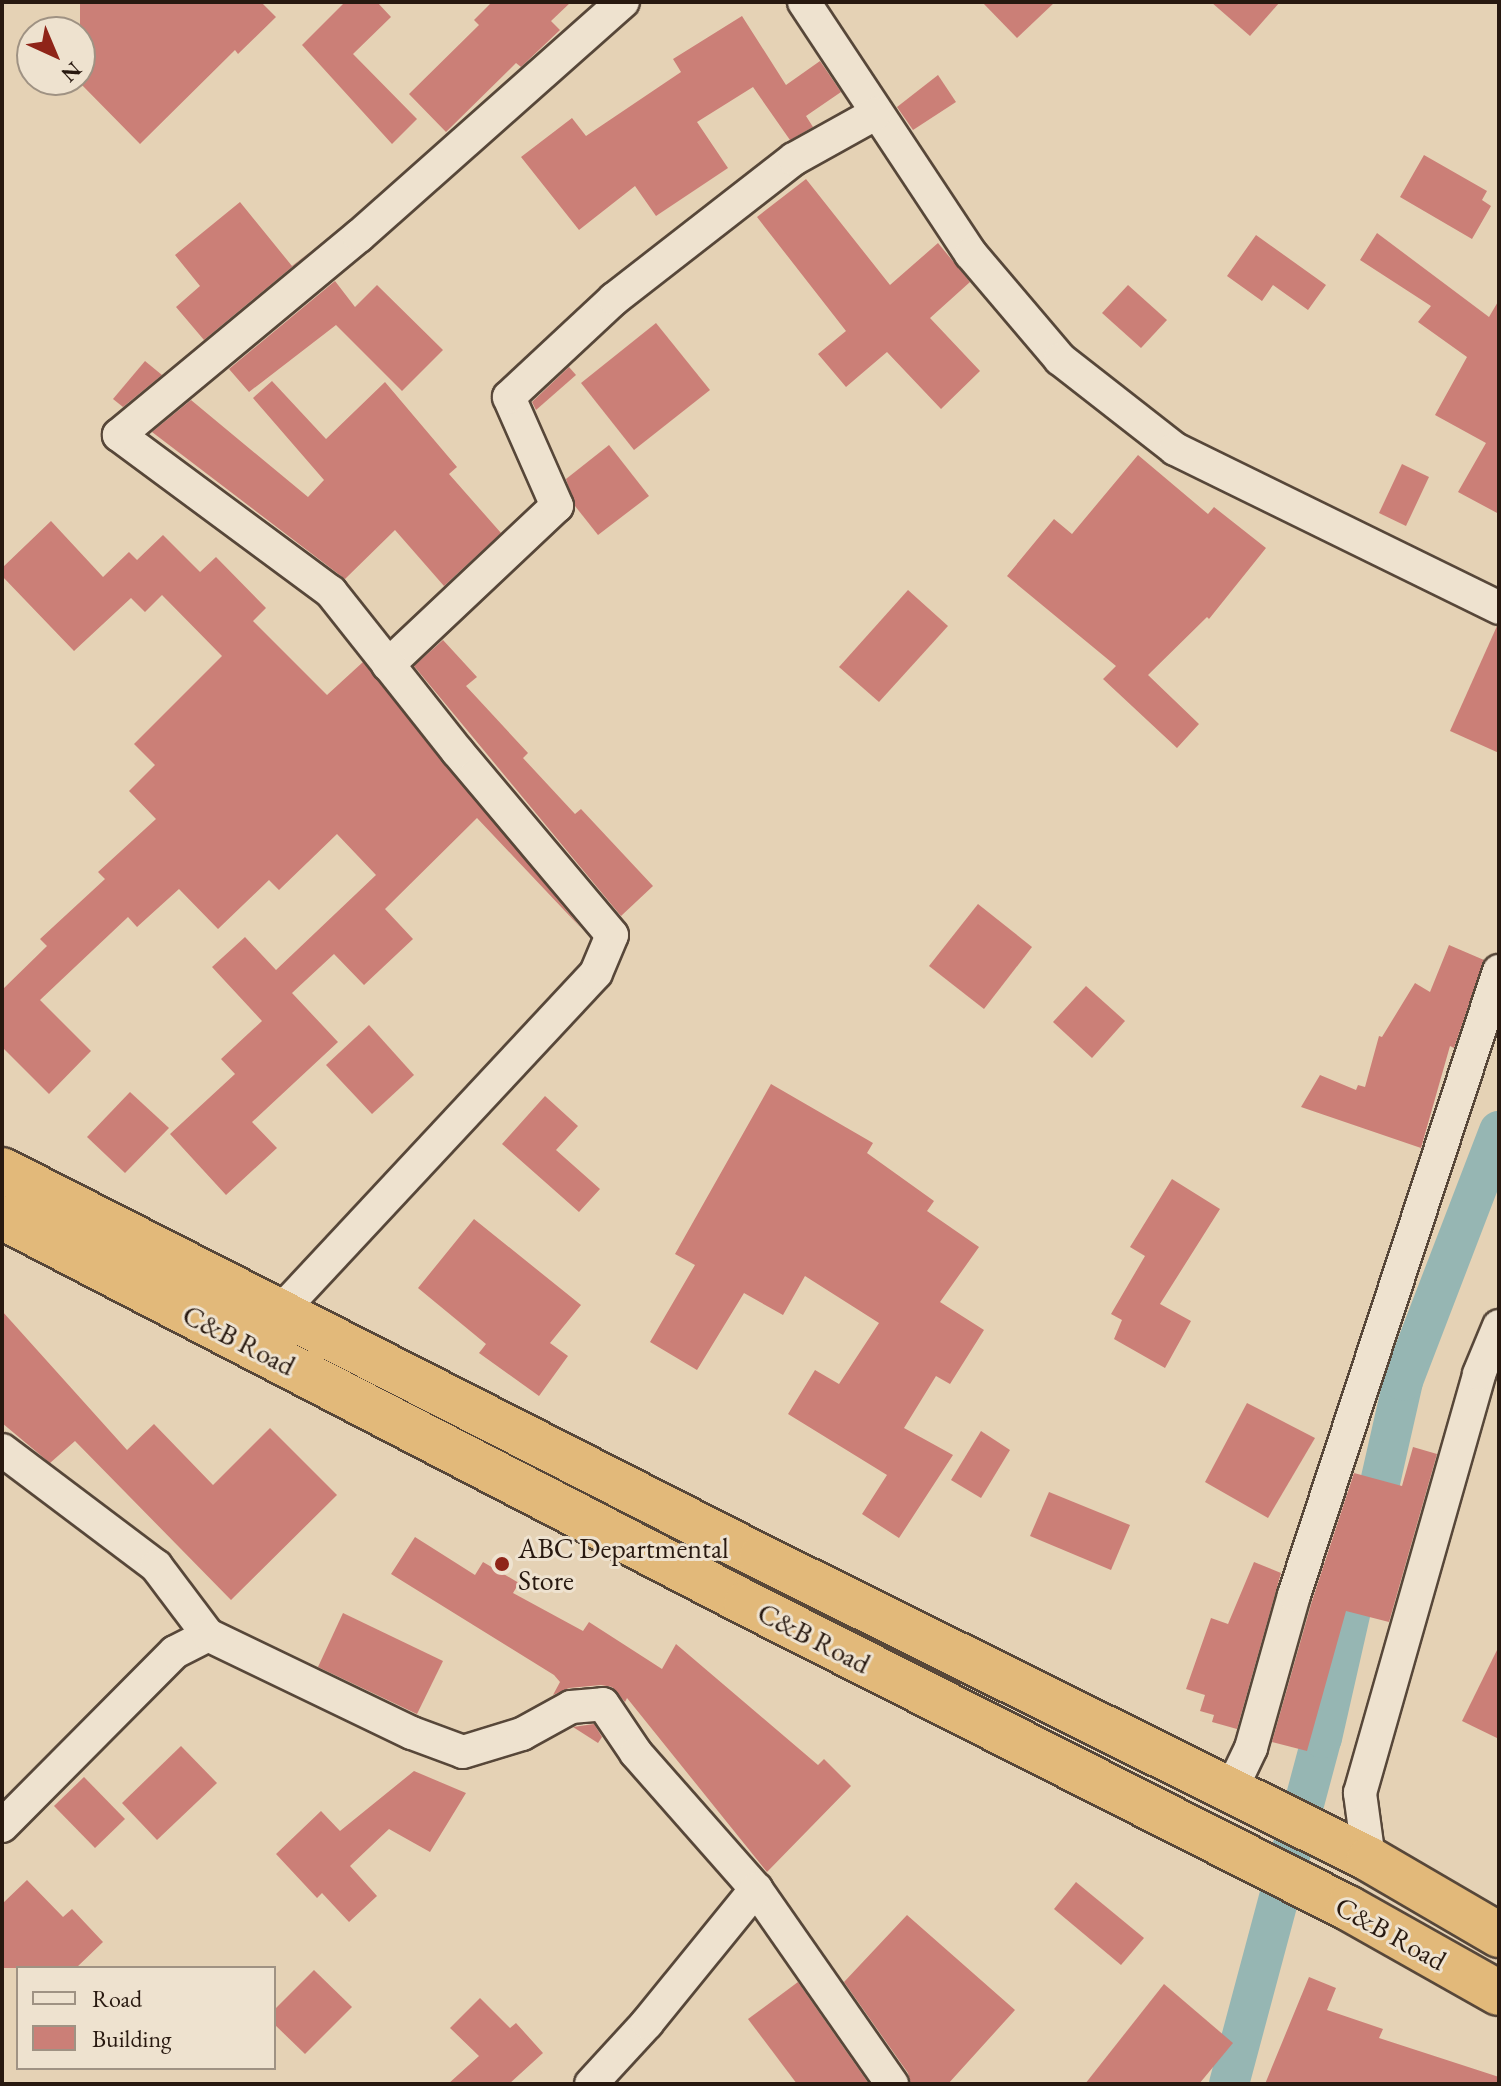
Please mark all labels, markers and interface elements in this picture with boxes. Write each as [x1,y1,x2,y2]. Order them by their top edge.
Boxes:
north arrow [16,16,96,96]
text: N [55,56,88,89]
street label: C&B Road [177,1297,301,1383]
place label: ABC Departmental Store [518,1531,729,1597]
marker: ABC Departmental Store [493,1555,511,1573]
street label: C&B Road [752,1595,876,1681]
street label: C&B Road [1330,1889,1452,1977]
legend [16,1966,276,2070]
text: Road [92,1983,142,2014]
text: Building [92,2023,172,2054]

